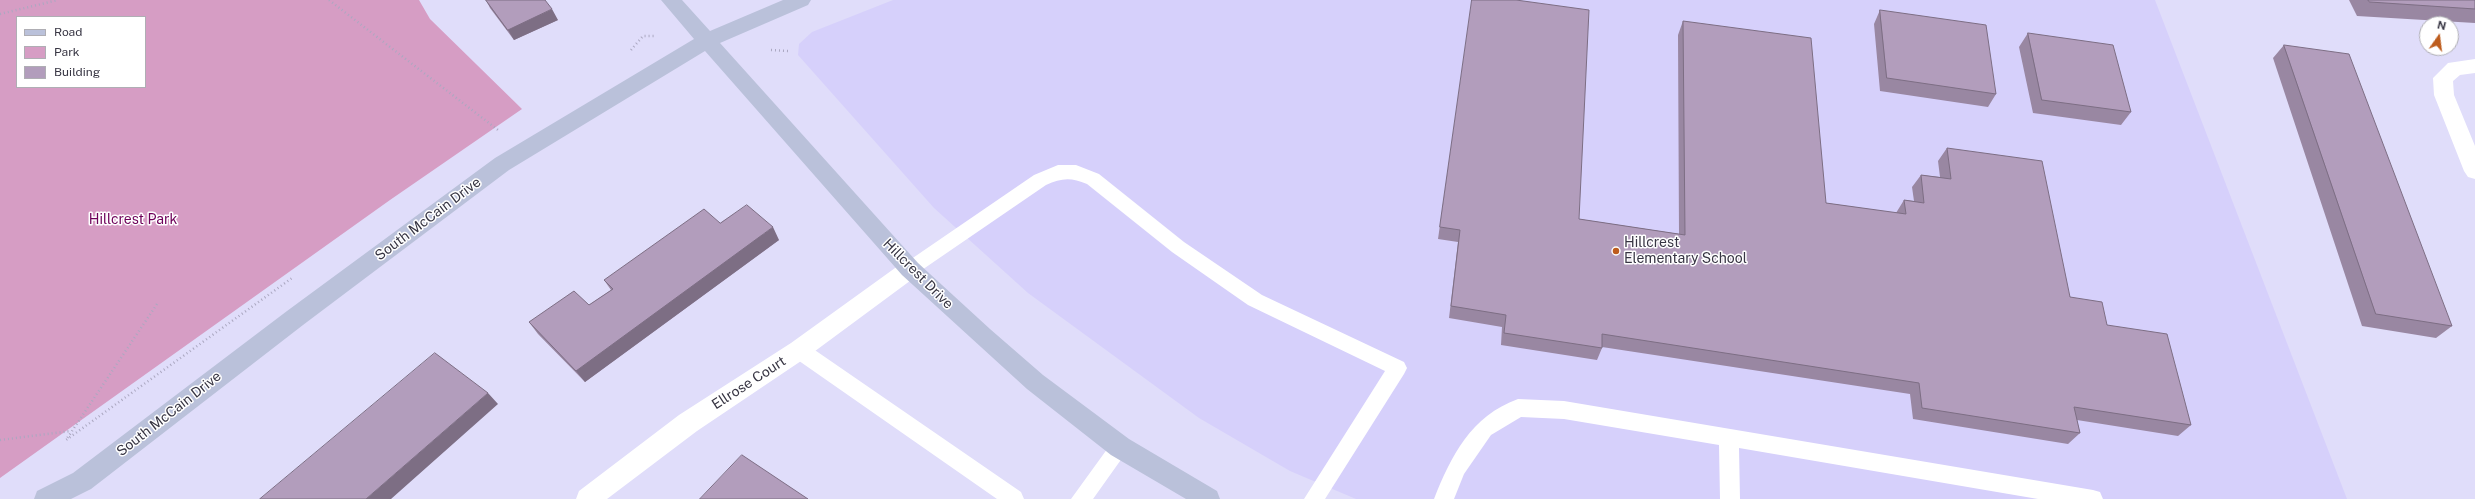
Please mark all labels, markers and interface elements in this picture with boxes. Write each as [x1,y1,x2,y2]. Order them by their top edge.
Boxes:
legend [16,16,146,88]
north arrow [2419,16,2459,56]
text: N [2436,18,2447,32]
text: Road [54,25,82,39]
text: Park [54,45,80,59]
text: Building [54,65,100,79]
street label: South McCain Drive [372,174,484,264]
park label: Hillcrest Park [89,212,177,228]
street label: Hillcrest Drive [879,235,957,313]
place label: Hillcrest Elementary School [1624,235,1747,268]
marker: Hillcrest Elementary School [1611,246,1621,256]
street label: Ellrose Court [709,353,789,413]
street label: South McCain Drive [113,368,225,460]

